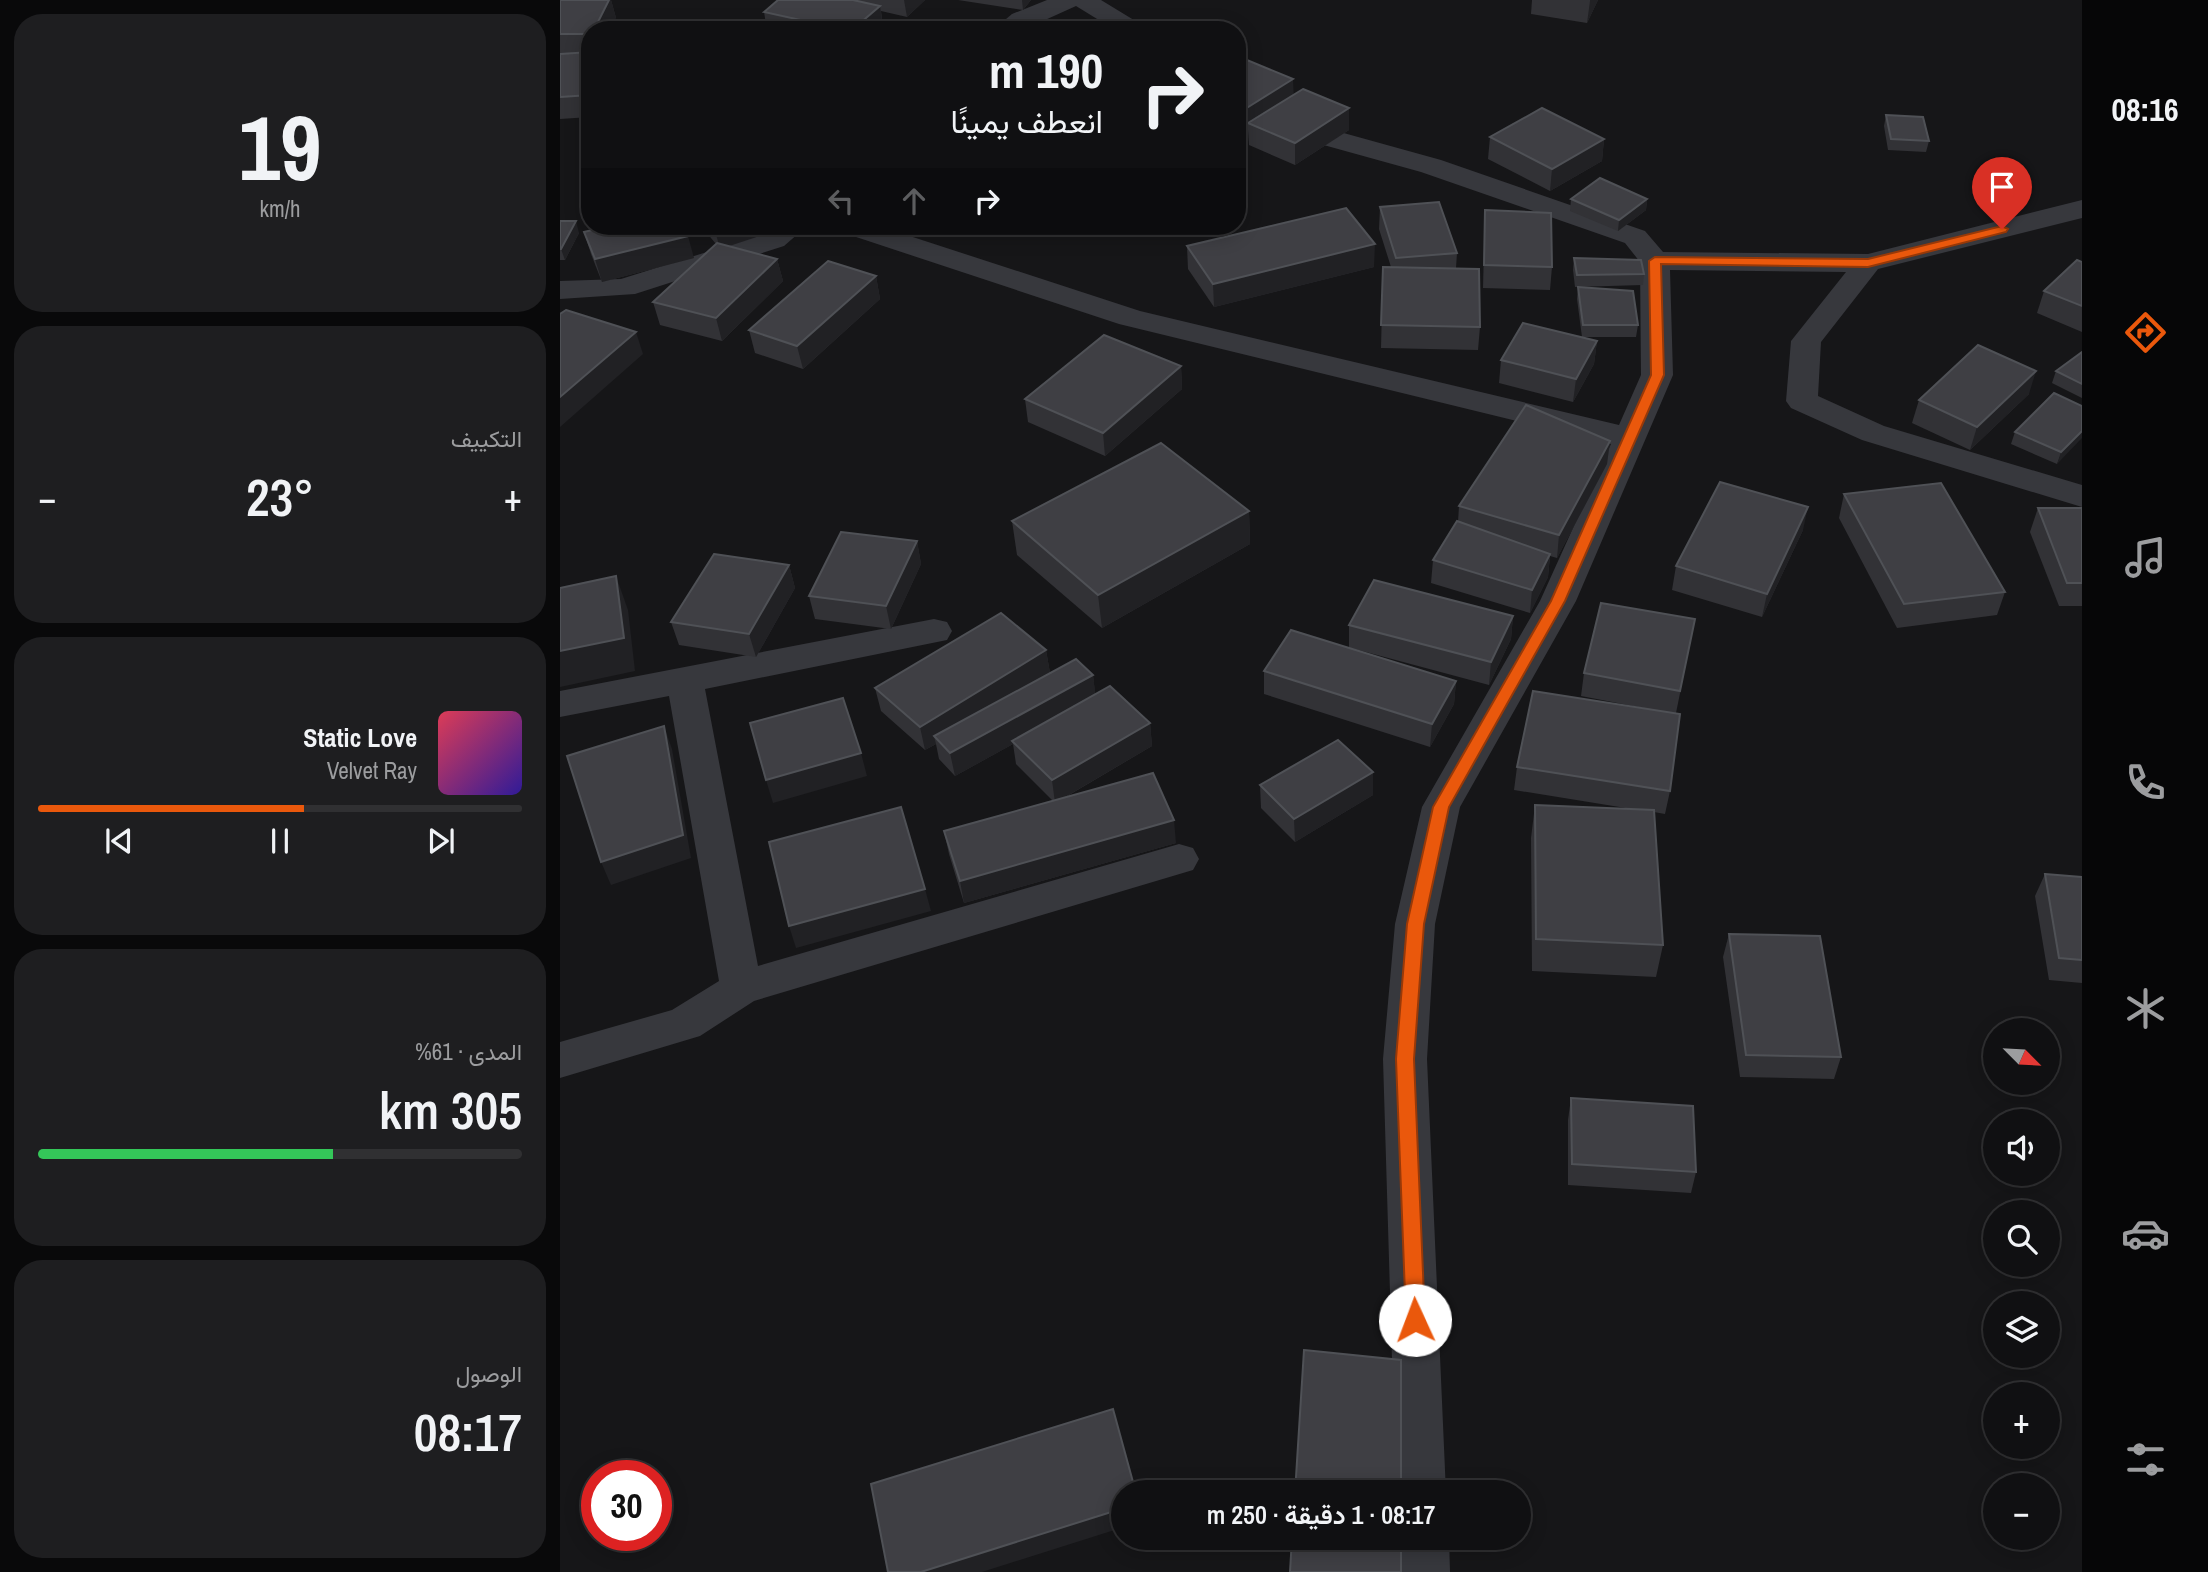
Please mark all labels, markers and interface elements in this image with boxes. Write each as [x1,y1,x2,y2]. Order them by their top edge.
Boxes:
text: 190 m [989,37,1103,103]
icon: right [1127,49,1218,140]
text: 19 [239,86,322,208]
text: 08:16 [2111,88,2179,131]
text: انعطف يمينًا [950,100,1103,143]
pin [1972,157,2032,229]
icon: arrive [1983,168,2021,206]
icon: left [822,182,860,220]
icon: ahead [895,182,933,220]
icon: right [968,182,1006,220]
text: km/h [260,193,300,224]
icon: directions [2121,308,2170,357]
text: التكييف [451,423,522,454]
text: 23° [246,462,314,532]
text: − [38,472,56,523]
text: + [504,472,522,523]
icon: music [2121,533,2170,582]
text: Static Love [303,720,417,755]
text: Velvet Ray [327,755,417,786]
icon: phone [2121,758,2170,807]
icon: previous [100,822,138,860]
icon: pause [261,822,299,860]
icon: next [422,822,460,860]
icon: climate [2121,984,2170,1033]
north arrow [1983,1018,2060,1096]
map controls [1983,1018,2060,1550]
text: المدى · 61% [415,1036,522,1067]
text: 305 km [379,1075,522,1145]
button: sound [1983,1109,2060,1186]
button: search [1983,1200,2060,1277]
icon: car [2121,1209,2170,1258]
position arrow [1378,1283,1452,1357]
button: layers [1983,1291,2060,1368]
text: الوصول [456,1358,522,1389]
button: + [1983,1382,2060,1459]
text: 08:17 [414,1397,522,1467]
icon: filters [2121,1435,2170,1484]
speed limit sign: 30 [581,1460,672,1551]
button: − [1983,1473,2060,1550]
text: 08:17 · 1 دقيقة · 250 m [1207,1497,1435,1532]

